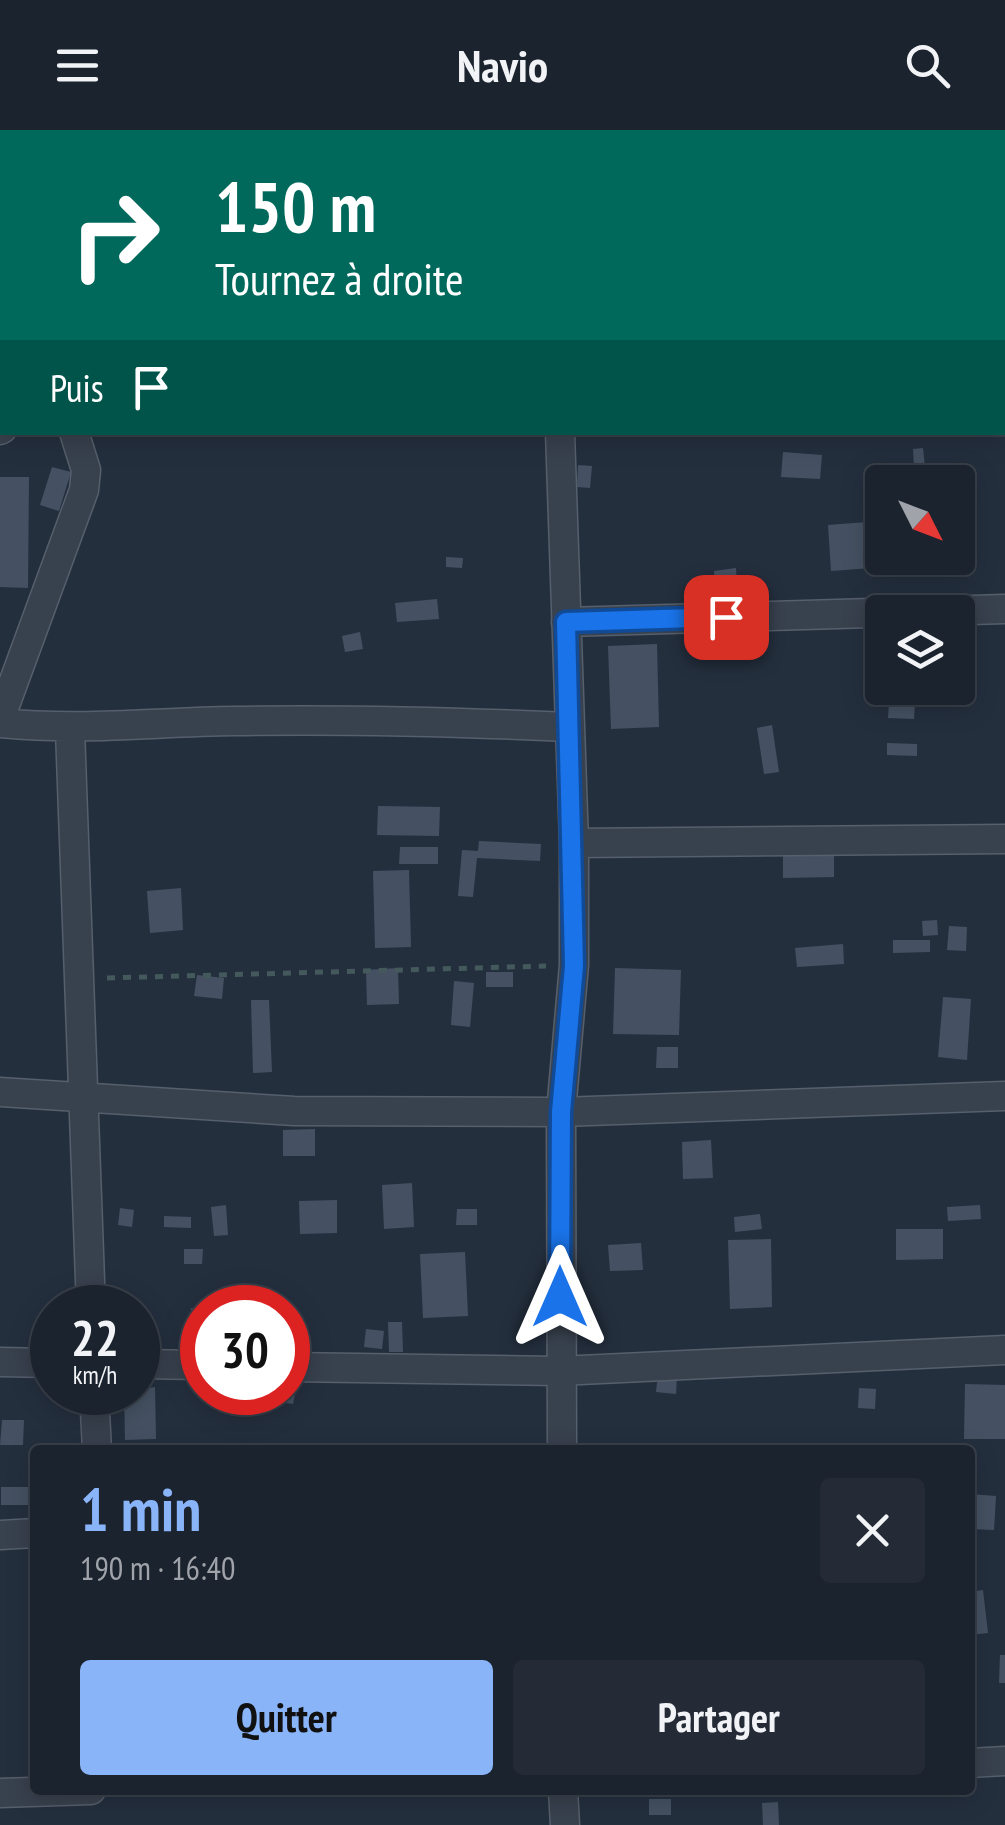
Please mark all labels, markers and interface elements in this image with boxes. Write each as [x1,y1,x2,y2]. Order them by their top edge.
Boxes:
text: Navio [457,36,548,94]
icon: menu [50,38,105,93]
icon: search [900,38,955,93]
text: 150 m [215,161,376,251]
icon: right [50,170,180,300]
text: Tournez à droite [215,249,464,307]
icon: arrive [124,360,179,415]
text: Puis [50,363,104,412]
north arrow [865,465,975,575]
map controls [865,465,975,705]
pin [684,575,769,660]
icon: arrive [699,590,754,645]
button: layers [865,595,975,705]
position arrow [508,1245,612,1349]
speed limit sign: 30 [180,1285,310,1415]
text: 22 [71,1305,119,1370]
text: km/h [73,1359,117,1391]
text: 1 min [80,1470,201,1548]
button: close [820,1478,925,1583]
text: 190 m · 16:40 [80,1547,235,1589]
button: Quitter [80,1660,493,1775]
button: Partager [513,1660,925,1775]

